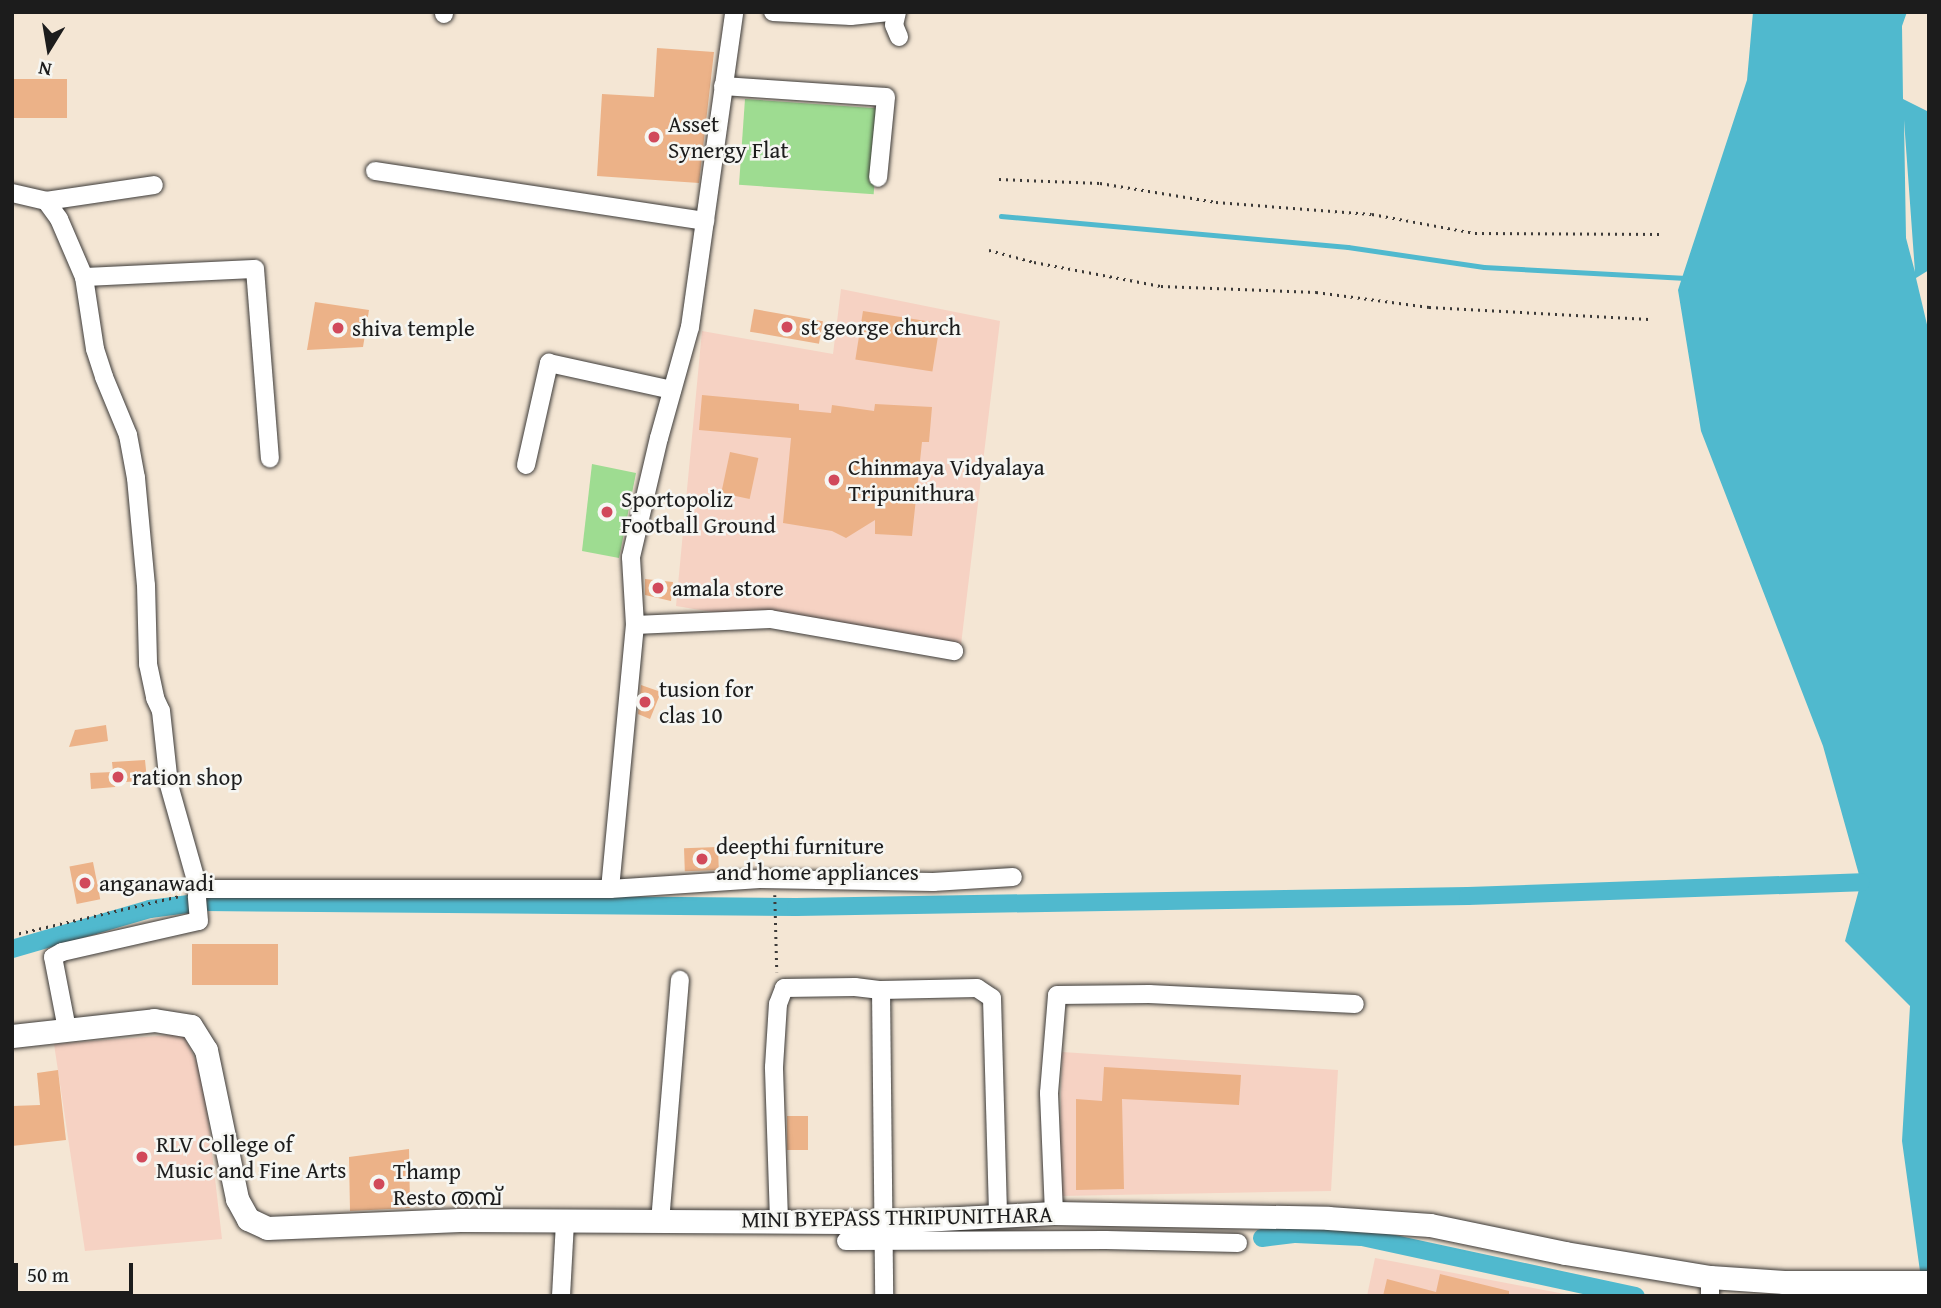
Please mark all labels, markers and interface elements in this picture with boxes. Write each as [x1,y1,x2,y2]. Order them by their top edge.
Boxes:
north arrow [14,14,84,84]
text: N [36,55,54,85]
place label: Asset Synergy Flat [668,110,789,164]
marker: Asset Synergy Flat [646,129,662,145]
place label: st george church [801,313,961,341]
place label: shiva temple [352,314,475,342]
marker: st george church [779,319,795,335]
marker: shiva temple [330,320,346,336]
place label: Chinmaya Vidyalaya Tripunithura [848,453,1045,507]
marker: Chinmaya Vidyalaya Tripunithura [826,472,842,488]
place label: Sportopoliz Football Ground [621,485,776,539]
marker: Sportopoliz Football Ground [599,504,615,520]
place label: amala store [672,574,784,602]
marker: amala store [650,580,666,596]
place label: tusion for clas 10 [659,675,753,729]
marker: tusion for clas 10 [637,694,653,710]
place label: ration shop [132,763,243,791]
marker: ration shop [110,769,126,785]
place label: deepthi furniture and home appliances [716,832,919,886]
marker: deepthi furniture and home appliances [694,851,710,867]
place label: anganawadi [99,869,214,897]
marker: anganawadi [77,875,93,891]
place label: RLV College of Music and Fine Arts [156,1130,346,1184]
marker: RLV College of Music and Fine Arts [134,1149,150,1165]
place label: Thamp Resto തമ്പ് [393,1157,502,1211]
marker: Thamp Resto തമ്പ് [371,1176,387,1192]
street label: MINI BYEPASS THRIPUNITHARA [741,1200,1053,1234]
scale bar [18,1248,136,1292]
text: 50 m [27,1259,69,1290]

